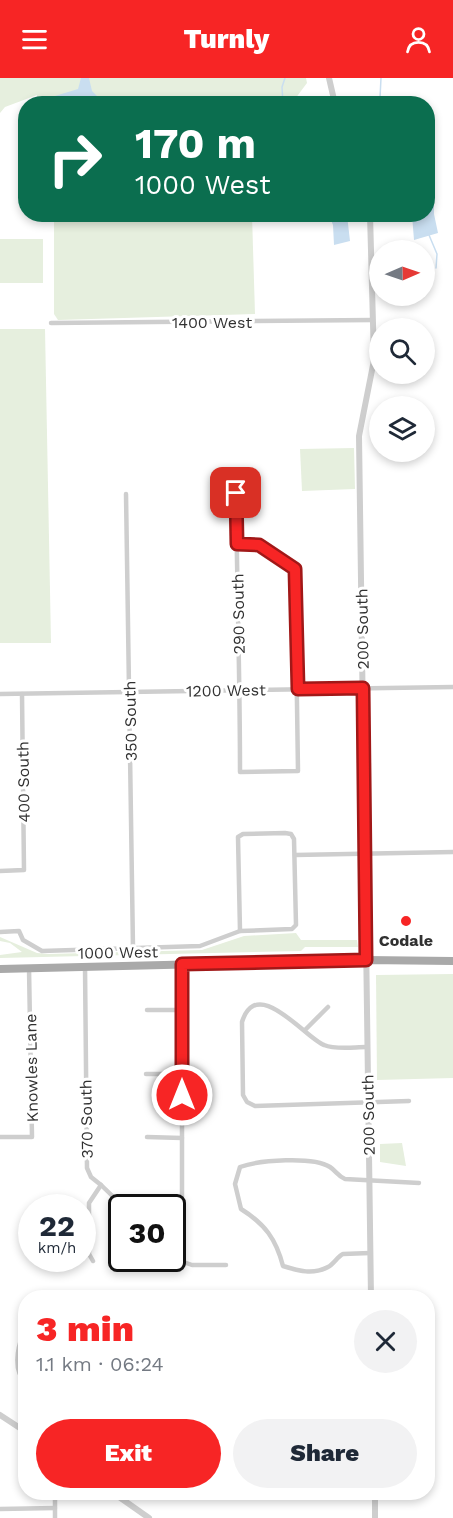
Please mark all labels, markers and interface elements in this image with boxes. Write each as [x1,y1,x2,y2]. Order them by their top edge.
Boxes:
icon: menu [18,23,51,56]
text: Turnly [183,23,270,55]
icon: person [402,23,435,56]
text: 170 m [135,119,256,168]
icon: right [36,120,114,198]
text: 1000 West [135,169,271,201]
north arrow [369,240,435,306]
map controls [369,240,435,462]
street label: 1400 West [172,313,252,332]
button: search [369,318,435,384]
button: layers [369,396,435,462]
pin [210,467,261,518]
icon: arrive [219,476,252,509]
street label: 290 South [228,573,249,655]
street label: 200 South [352,588,373,670]
street label: 1200 West [186,680,266,701]
street label: 350 South [120,681,141,761]
street label: 400 South [13,741,34,823]
marker: Codale [399,914,413,928]
place label: Codale [379,931,433,950]
street label: 1000 West [78,942,159,963]
street label: Knowles Lane [21,1013,42,1123]
position arrow [150,1063,214,1127]
street label: 200 South [358,1074,379,1156]
street label: 370 South [76,1079,97,1159]
speed limit sign: 30 [108,1194,186,1272]
text: 22 [39,1208,75,1243]
text: km/h [38,1239,76,1257]
text: 3 min [36,1308,134,1350]
button: close [354,1310,417,1373]
text: 1.1 km · 06:24 [36,1352,164,1376]
button: Exit [36,1419,221,1488]
button: Share [233,1419,417,1488]

